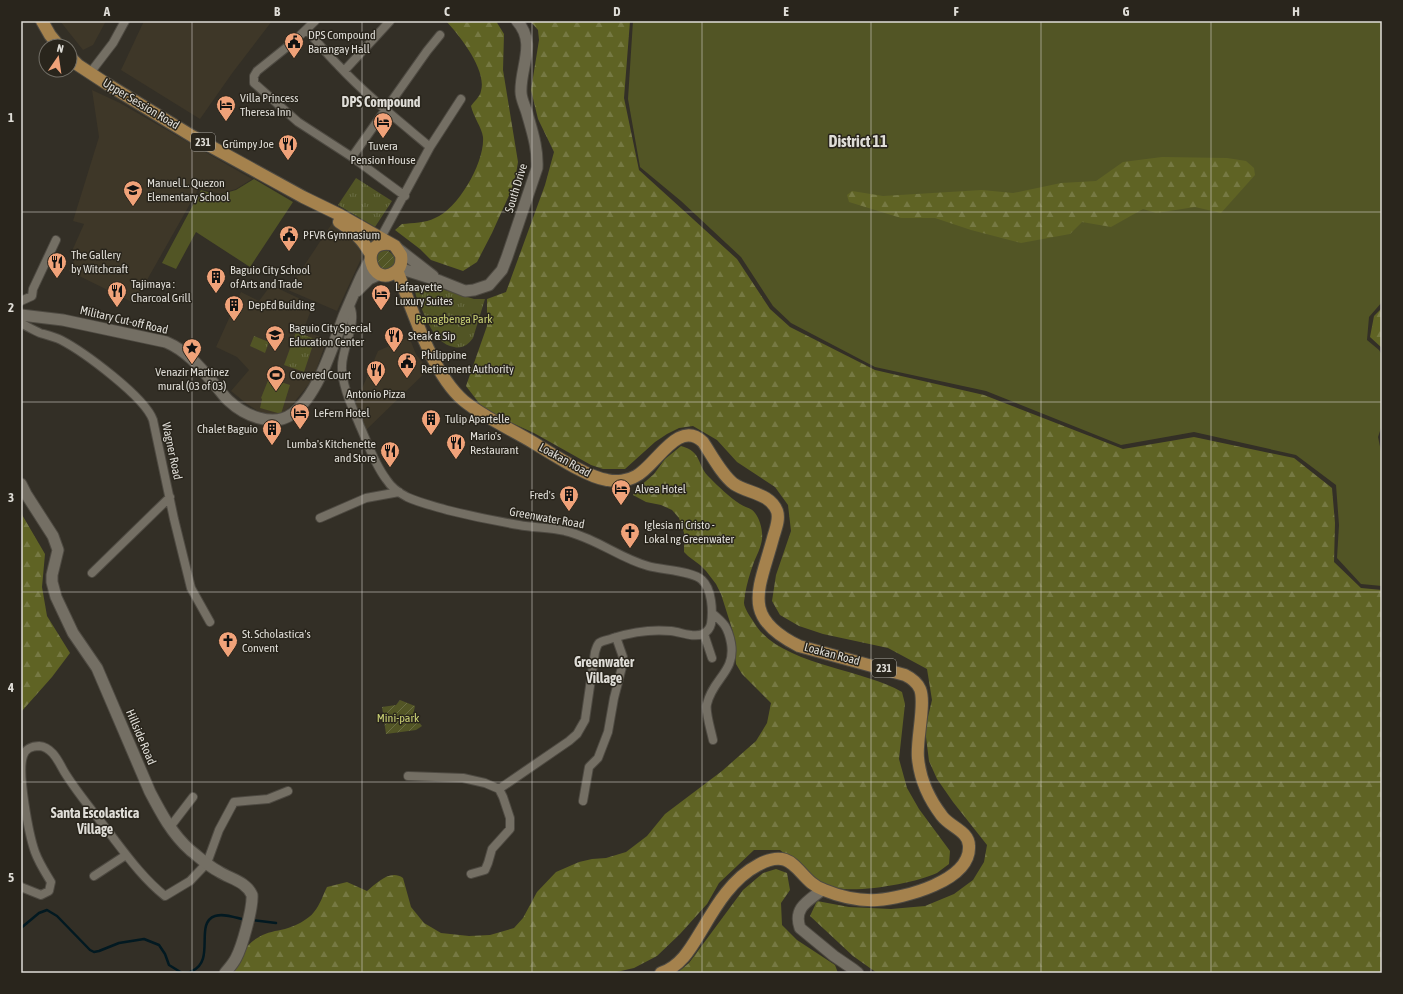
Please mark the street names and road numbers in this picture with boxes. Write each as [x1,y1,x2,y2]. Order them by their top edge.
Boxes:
street label: Upper Session Road [100,76,182,132]
road number: 231 [191,133,215,151]
street label: South Drive [502,162,530,214]
street label: Military Cut-off Road [78,303,170,337]
street label: Wagner Road [159,421,185,481]
street label: Loakan Road [537,440,593,480]
street label: Greenwater Road [508,505,586,531]
street label: Loakan Road [803,640,861,668]
road number: 231 [872,659,896,677]
street label: Hillside Road [123,707,159,767]

